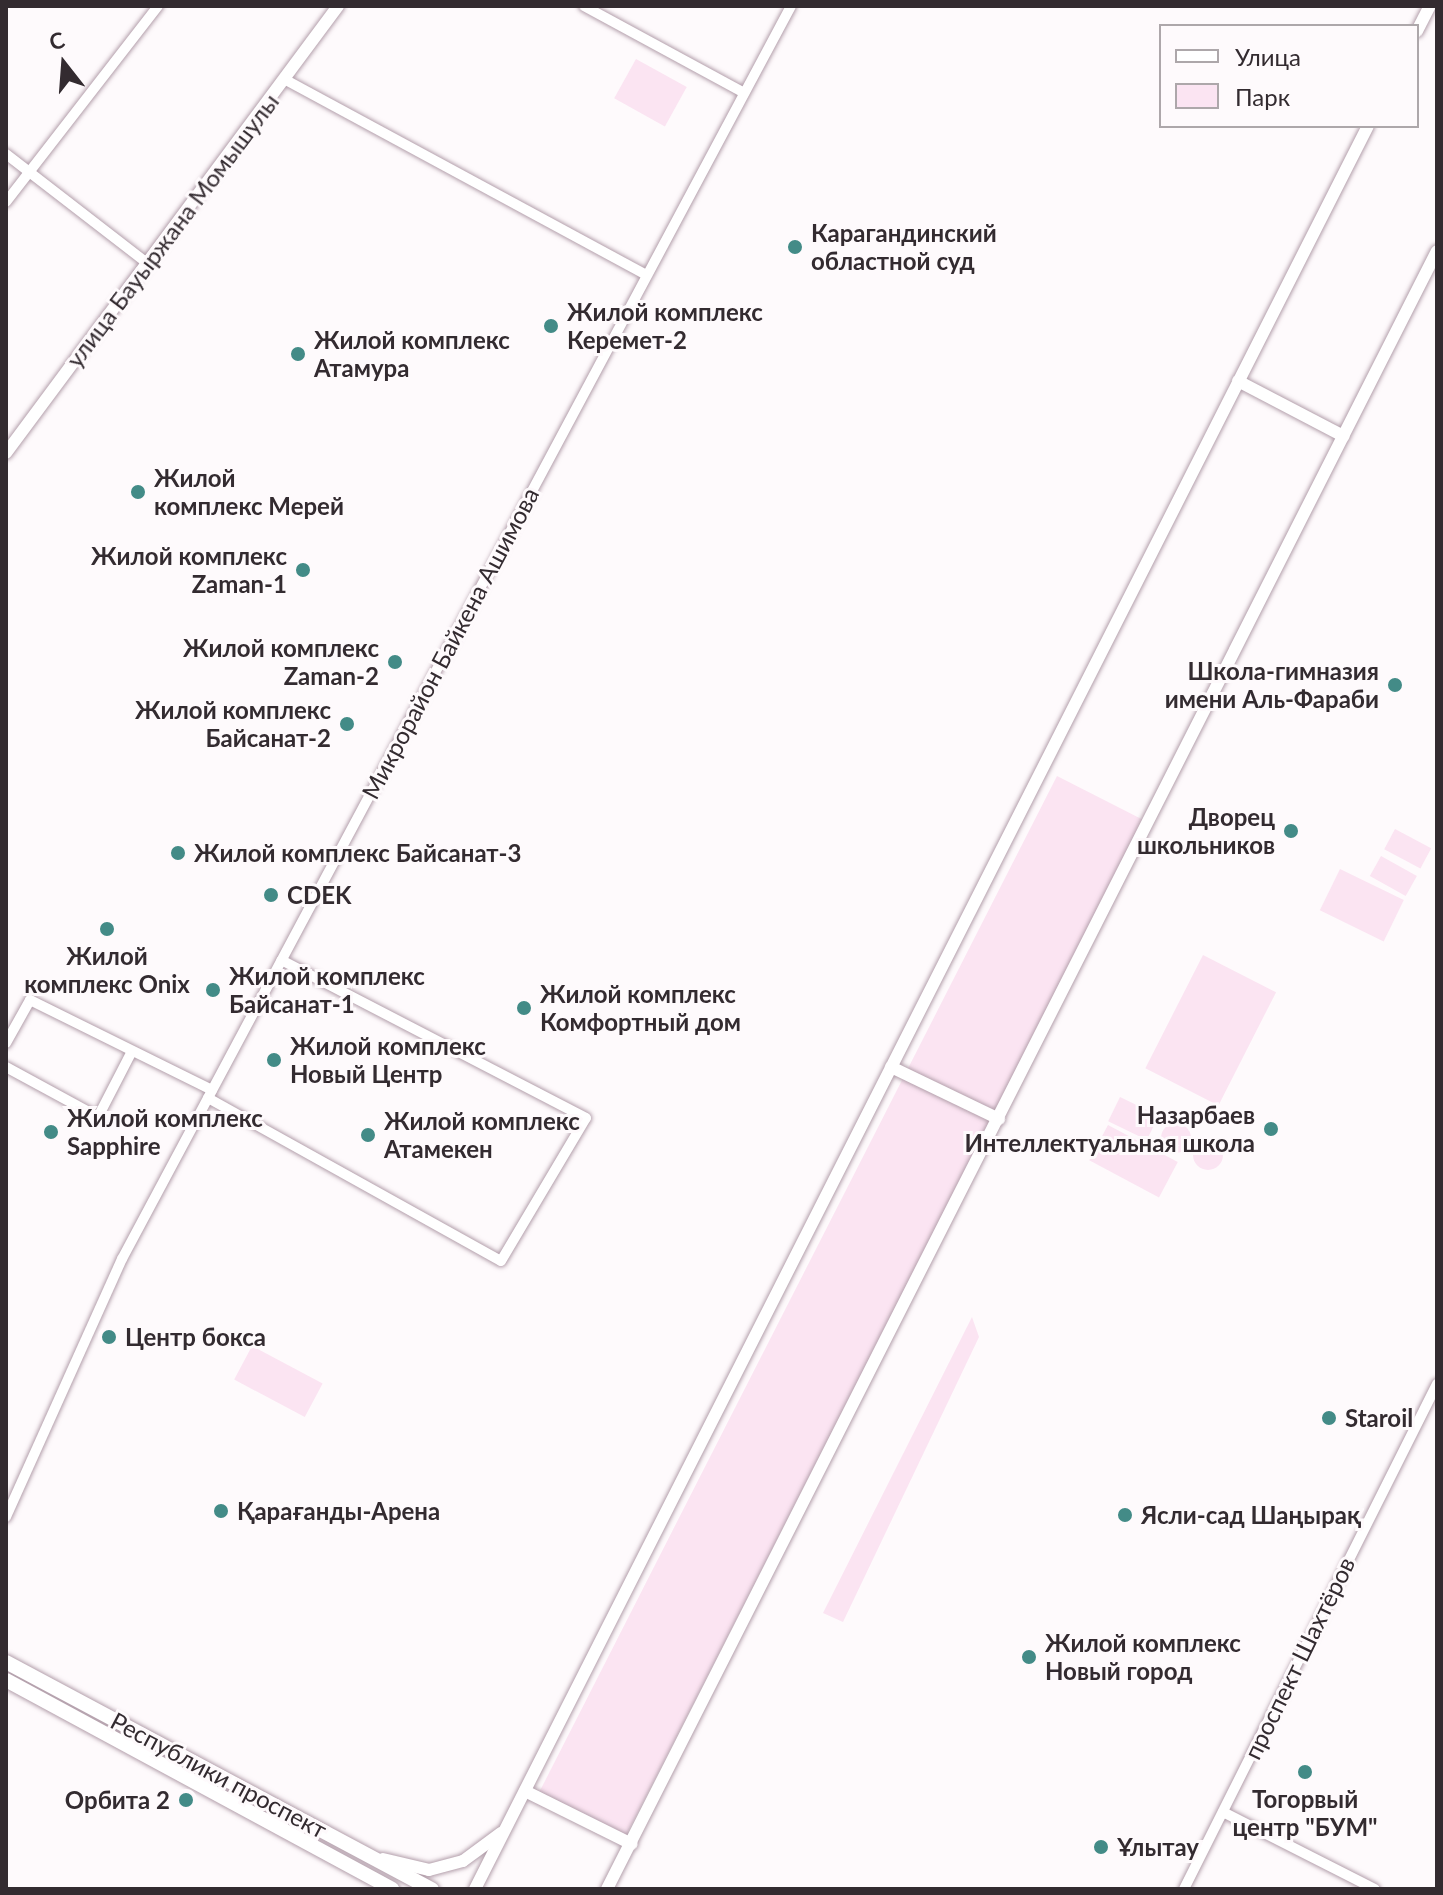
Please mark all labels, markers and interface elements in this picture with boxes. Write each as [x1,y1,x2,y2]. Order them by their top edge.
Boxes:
north arrow [24,24,104,104]
legend [1159,24,1419,128]
text: С [46,26,68,56]
text: Улица [1235,42,1301,71]
text: Парк [1235,82,1290,111]
street label: улица Бауыржана Момышулы [60,87,284,373]
place label: Карагандинский областной суд [811,219,997,275]
marker: Карагандинский областной суд [786,238,804,256]
place label: Жилой комплекс Керемет-2 [567,298,763,354]
marker: Жилой комплекс Керемет-2 [542,317,560,335]
place label: Жилой комплекс Атамура [314,326,510,382]
marker: Жилой комплекс Атамура [289,345,307,363]
place label: Жилой комплекс Мерей [154,464,344,520]
street label: Микрорайон Байкена Ашимова [355,482,545,804]
marker: Жилой комплекс Мерей [129,483,147,501]
place label: Жилой комплекс Zaman-1 [91,542,287,598]
marker: Жилой комплекс Zaman-1 [294,561,312,579]
place label: Жилой комплекс Zaman-2 [183,634,379,690]
marker: Жилой комплекс Zaman-2 [386,653,404,671]
place label: Школа-гимназия имени Аль-Фараби [1165,657,1379,713]
marker: Школа-гимназия имени Аль-Фараби [1386,676,1404,694]
place label: Жилой комплекс Байсанат-2 [135,696,331,752]
marker: Жилой комплекс Байсанат-2 [338,715,356,733]
place label: Дворец школьников [1137,803,1275,859]
marker: Дворец школьников [1282,822,1300,840]
place label: Жилой комплекс Байсанат-3 [194,839,521,867]
marker: Жилой комплекс Байсанат-3 [169,844,187,862]
place label: CDEK [287,881,351,909]
marker: CDEK [262,886,280,904]
marker: Жилой комплекс Onix [98,920,116,938]
place label: Жилой комплекс Onix [24,942,190,998]
place label: Жилой комплекс Байсанат-1 [229,962,425,1018]
place label: Жилой комплекс Комфортный дом [540,980,741,1036]
marker: Жилой комплекс Байсанат-1 [204,981,222,999]
marker: Жилой комплекс Комфортный дом [515,999,533,1017]
place label: Жилой комплекс Новый Центр [290,1032,486,1088]
marker: Жилой комплекс Новый Центр [265,1051,283,1069]
place label: Назарбаев Интеллектуальная школа [964,1101,1255,1157]
place label: Жилой комплекс Sapphire [67,1104,263,1160]
place label: Жилой комплекс Атамекен [384,1107,580,1163]
marker: Назарбаев Интеллектуальная школа [1262,1120,1280,1138]
marker: Жилой комплекс Sapphire [42,1123,60,1141]
marker: Жилой комплекс Атамекен [359,1126,377,1144]
place label: Центр бокса [125,1323,266,1351]
marker: Центр бокса [100,1328,118,1346]
place label: Staroil [1345,1404,1413,1432]
marker: Staroil [1320,1409,1338,1427]
place label: Қарағанды-Арена [237,1497,440,1525]
place label: Ясли-сад Шаңырақ [1141,1501,1361,1529]
marker: Қарағанды-Арена [212,1502,230,1520]
marker: Ясли-сад Шаңырақ [1116,1506,1134,1524]
street label: проспект Шахтёров [1237,1552,1361,1764]
place label: Жилой комплекс Новый город [1045,1629,1241,1685]
marker: Жилой комплекс Новый город [1020,1648,1038,1666]
street label: Республики проспект [106,1706,332,1844]
marker: Тогорвый центр "БУМ" [1296,1763,1314,1781]
place label: Тогорвый центр "БУМ" [1232,1785,1378,1841]
place label: Орбита 2 [65,1786,170,1814]
marker: Орбита 2 [177,1791,195,1809]
place label: Ұлытау [1117,1833,1199,1861]
marker: Ұлытау [1092,1838,1110,1856]

